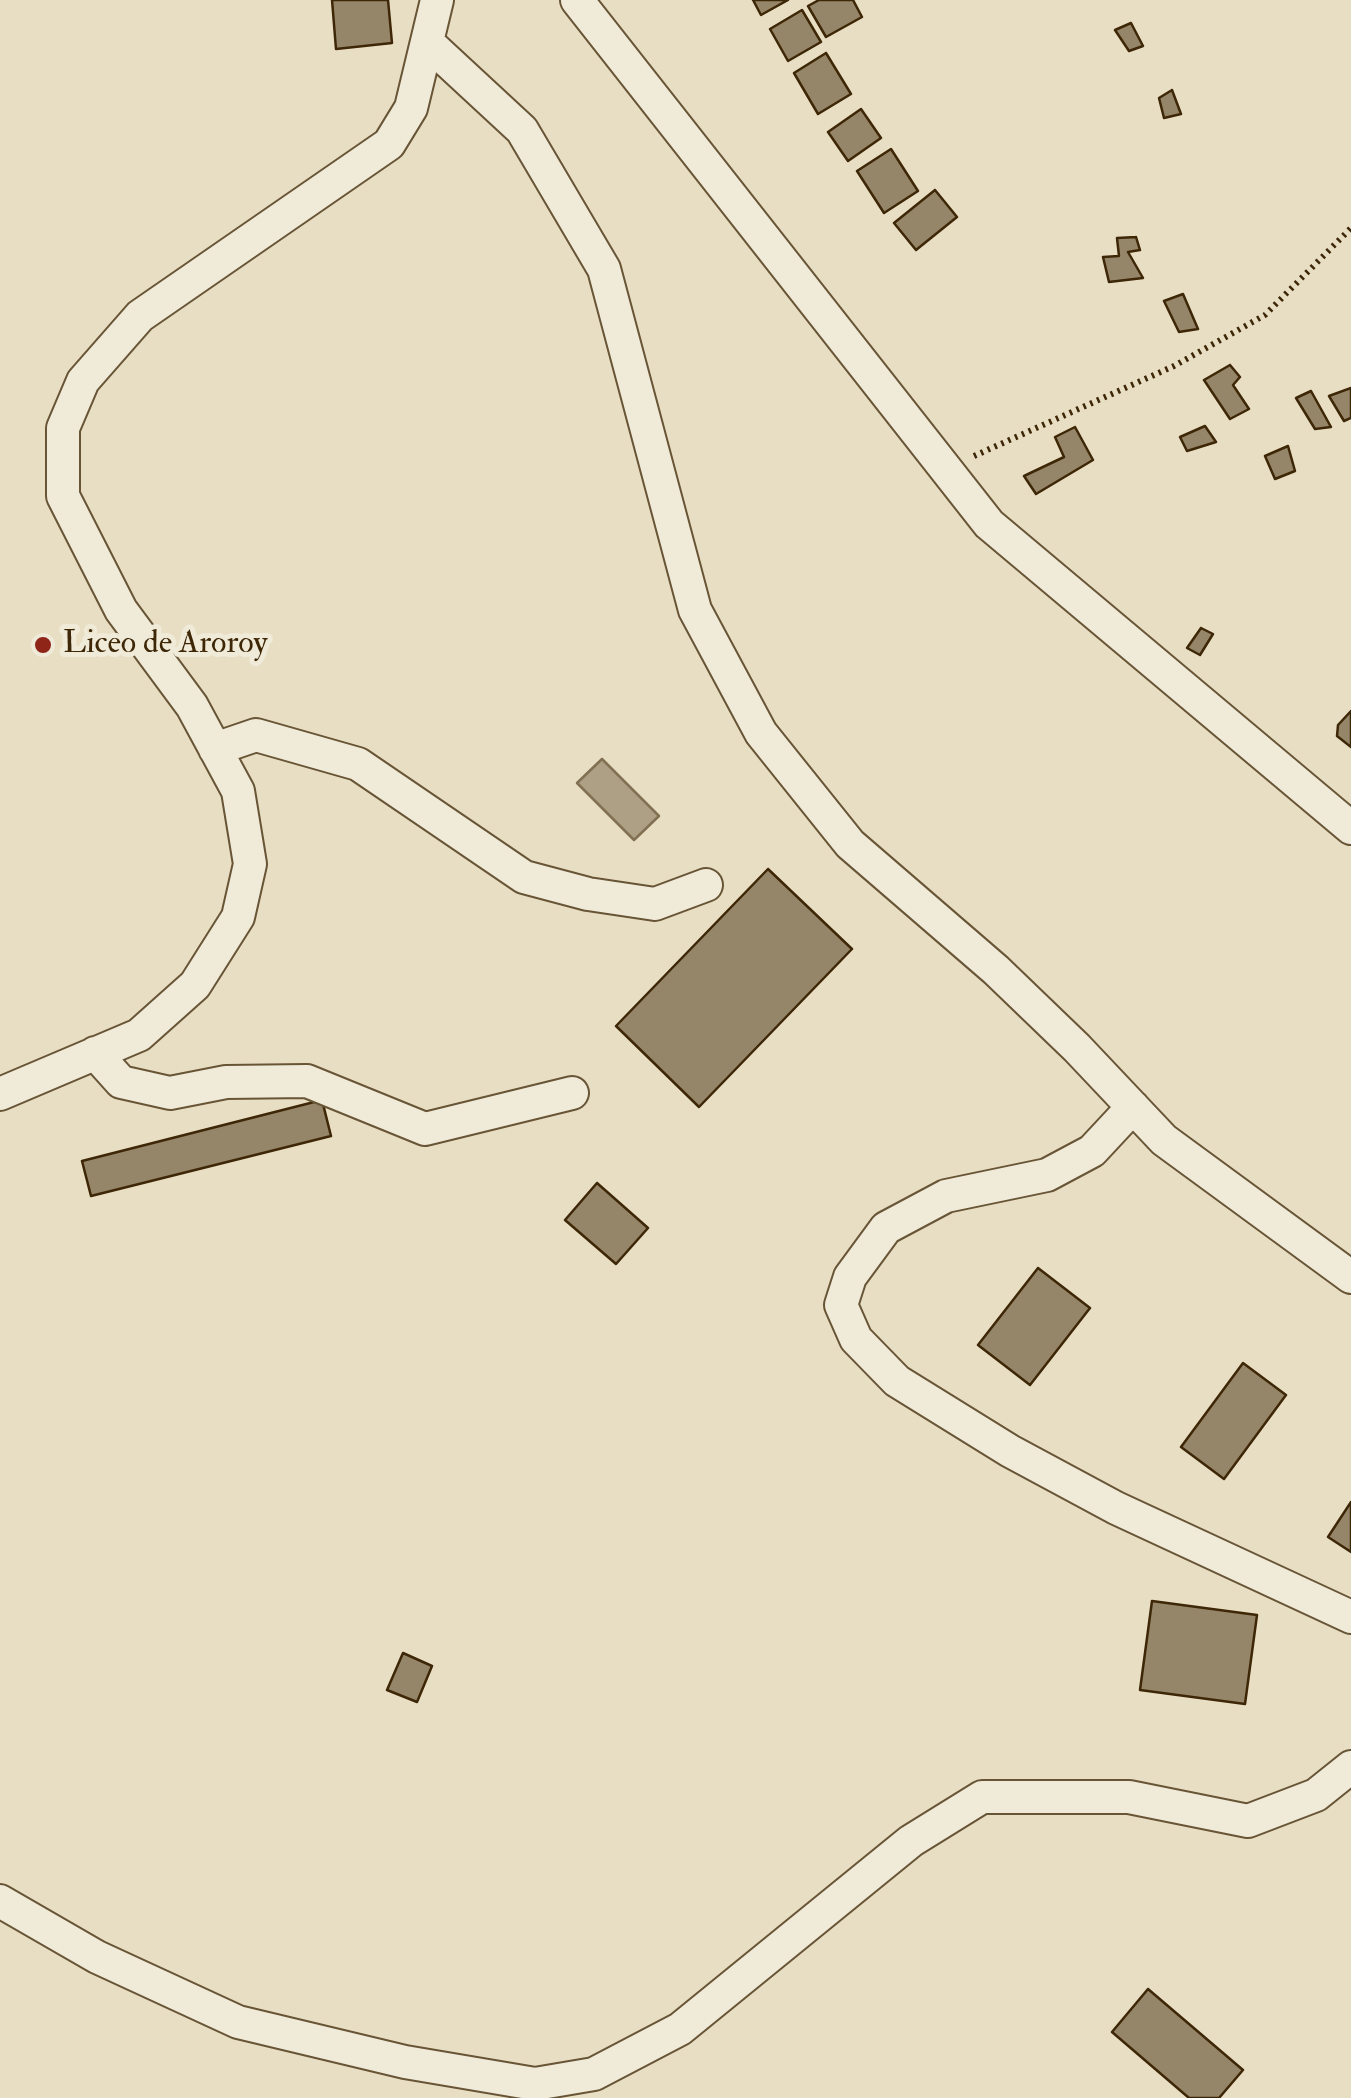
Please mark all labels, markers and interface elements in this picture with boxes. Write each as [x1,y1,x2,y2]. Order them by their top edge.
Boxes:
place label: Liceo de Aroroy [63,626,268,664]
marker: Liceo de Aroroy [32,634,54,656]

